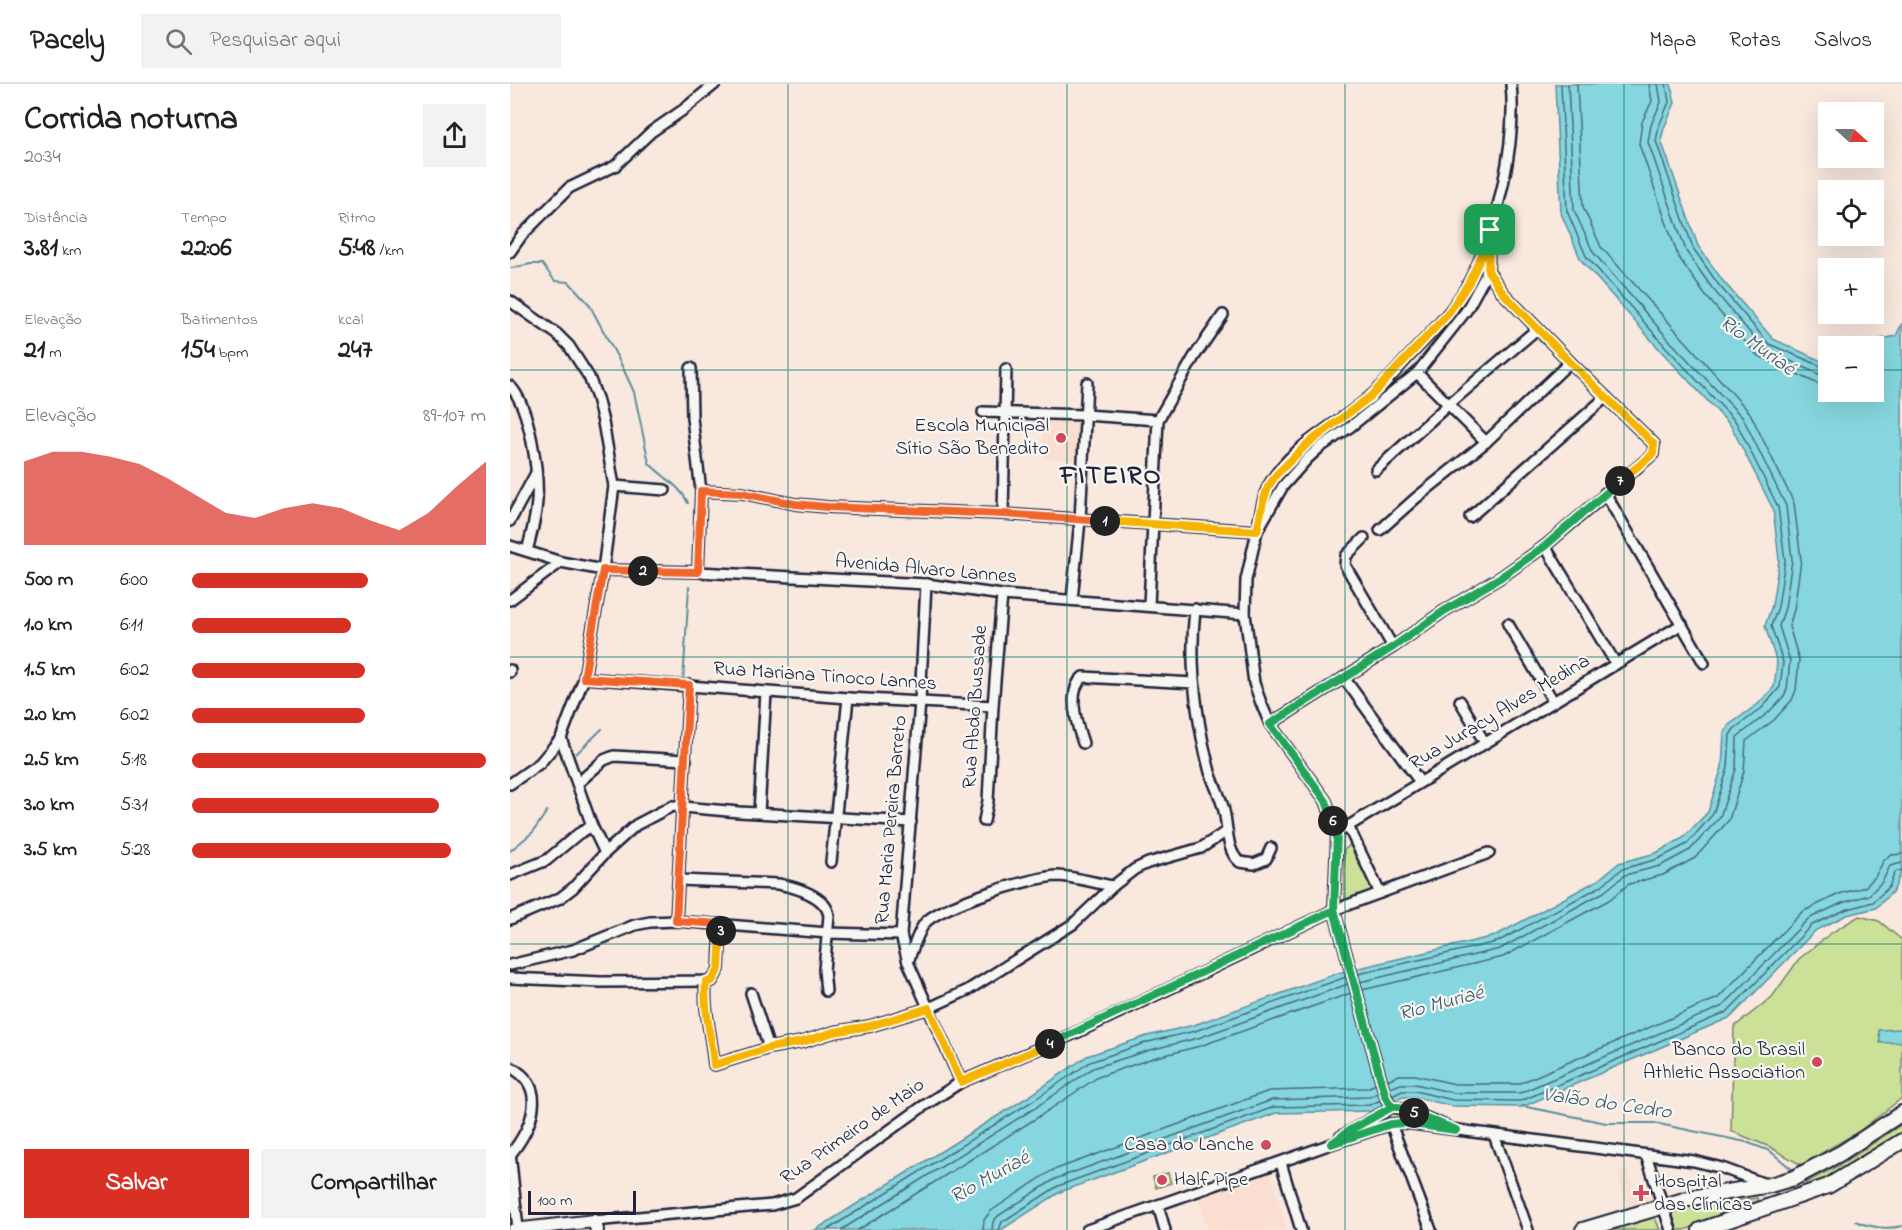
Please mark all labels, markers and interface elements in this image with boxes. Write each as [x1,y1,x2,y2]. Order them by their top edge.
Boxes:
search box [141,14,561,68]
text: Pacely [30,21,105,62]
icon: search [162,25,195,58]
text: Pesquisar aqui [210,25,341,57]
text: Mapa [1649,26,1696,56]
text: Rotas [1729,26,1781,56]
text: Salvos [1814,26,1872,56]
text: Corrida noturna [24,96,238,144]
north arrow [1818,102,1884,168]
map controls [1818,102,1884,402]
button: share [423,104,486,167]
text: 20:34 [24,143,61,172]
button: locate [1818,180,1884,246]
pin [1464,204,1515,255]
text: Distância [24,206,87,230]
text: Tempo [181,206,227,230]
text: Ritmo [338,206,376,230]
icon: arrive [1473,213,1506,246]
text: 3.81 [24,230,58,268]
text: 22:06 [181,230,232,268]
text: 5:48 [338,230,376,268]
text: km [58,239,82,263]
text: /km [376,239,404,263]
button: + [1818,258,1884,324]
text: Elevação [24,308,82,332]
text: Batimentos [181,308,258,332]
text: kcal [338,308,363,332]
water label: Rio Muriaé [1713,308,1802,385]
text: 21 [24,332,45,370]
text: 154 [181,332,215,370]
text: 247 [338,332,372,370]
button: − [1818,336,1884,402]
text: m [45,341,62,365]
text: bpm [215,341,248,365]
text: Elevação [24,402,96,431]
text: 89–107 m [423,402,486,431]
place label: Escola Municipal Sítio São Benedito [895,412,1049,464]
marker: Escola Municipal Sítio São Benedito [1054,431,1068,445]
district label: FITEIRO [1058,458,1162,496]
pin: 7 [1605,466,1635,496]
text: 7 [1617,469,1623,493]
pin: 1 [1090,506,1120,536]
text: 1 [1102,509,1108,533]
street label: Avenida Alvaro Lannes [834,548,1018,592]
pin: 2 [628,556,658,586]
text: 2 [639,559,647,583]
text: 500 m [24,566,73,595]
text: 6:00 [120,566,148,595]
text: 1.0 km [24,611,72,640]
text: 6:11 [120,611,143,640]
street label: Rua Abdo Bussade [956,624,996,790]
street label: Rua Juracy Alves Medina [1404,647,1596,779]
street label: Rua Mariana Tinoco Lannes [712,655,938,699]
text: 1.5 km [24,656,75,685]
text: 6:02 [120,656,149,685]
text: 2.0 km [24,701,76,730]
text: 6:02 [120,701,149,730]
street label: Rua Maria Pereira Barreto [868,714,916,926]
text: 2.5 km [24,746,79,775]
text: 5:18 [120,746,147,775]
text: 3.0 km [24,791,74,820]
text: 5:31 [120,791,148,820]
pin: 6 [1318,806,1348,836]
text: 6 [1329,809,1337,833]
text: 3.5 km [24,836,77,865]
text: 5:28 [120,836,151,865]
pin: 3 [706,916,736,946]
text: 3 [718,919,724,943]
water label: Rio Muriaé [1395,978,1489,1030]
pin: 4 [1035,1029,1065,1059]
text: 4 [1047,1032,1053,1056]
place label: Banco do Brasil Athletic Association [1643,1036,1805,1088]
marker: Banco do Brasil Athletic Association [1810,1055,1824,1069]
street label: Rua Primeiro de Maio [775,1071,931,1193]
water label: Valão do Cedro [1541,1080,1674,1128]
pin: 5 [1399,1098,1429,1128]
text: 5 [1409,1101,1419,1125]
place label: Casa do Lanche [1124,1131,1254,1160]
marker: Casa do Lanche [1259,1138,1273,1152]
water label: Rio Muriaé [945,1143,1037,1212]
button: Salvar [24,1149,249,1218]
button: Compartilhar [261,1149,486,1218]
place label: Half Pipe [1174,1166,1248,1195]
place label: Hospital das Clínicas [1654,1168,1752,1220]
marker: Half Pipe [1155,1173,1169,1187]
marker: Hospital das Clínicas [1632,1184,1650,1202]
scale bar [528,1188,636,1216]
text: 100 m [537,1189,572,1213]

